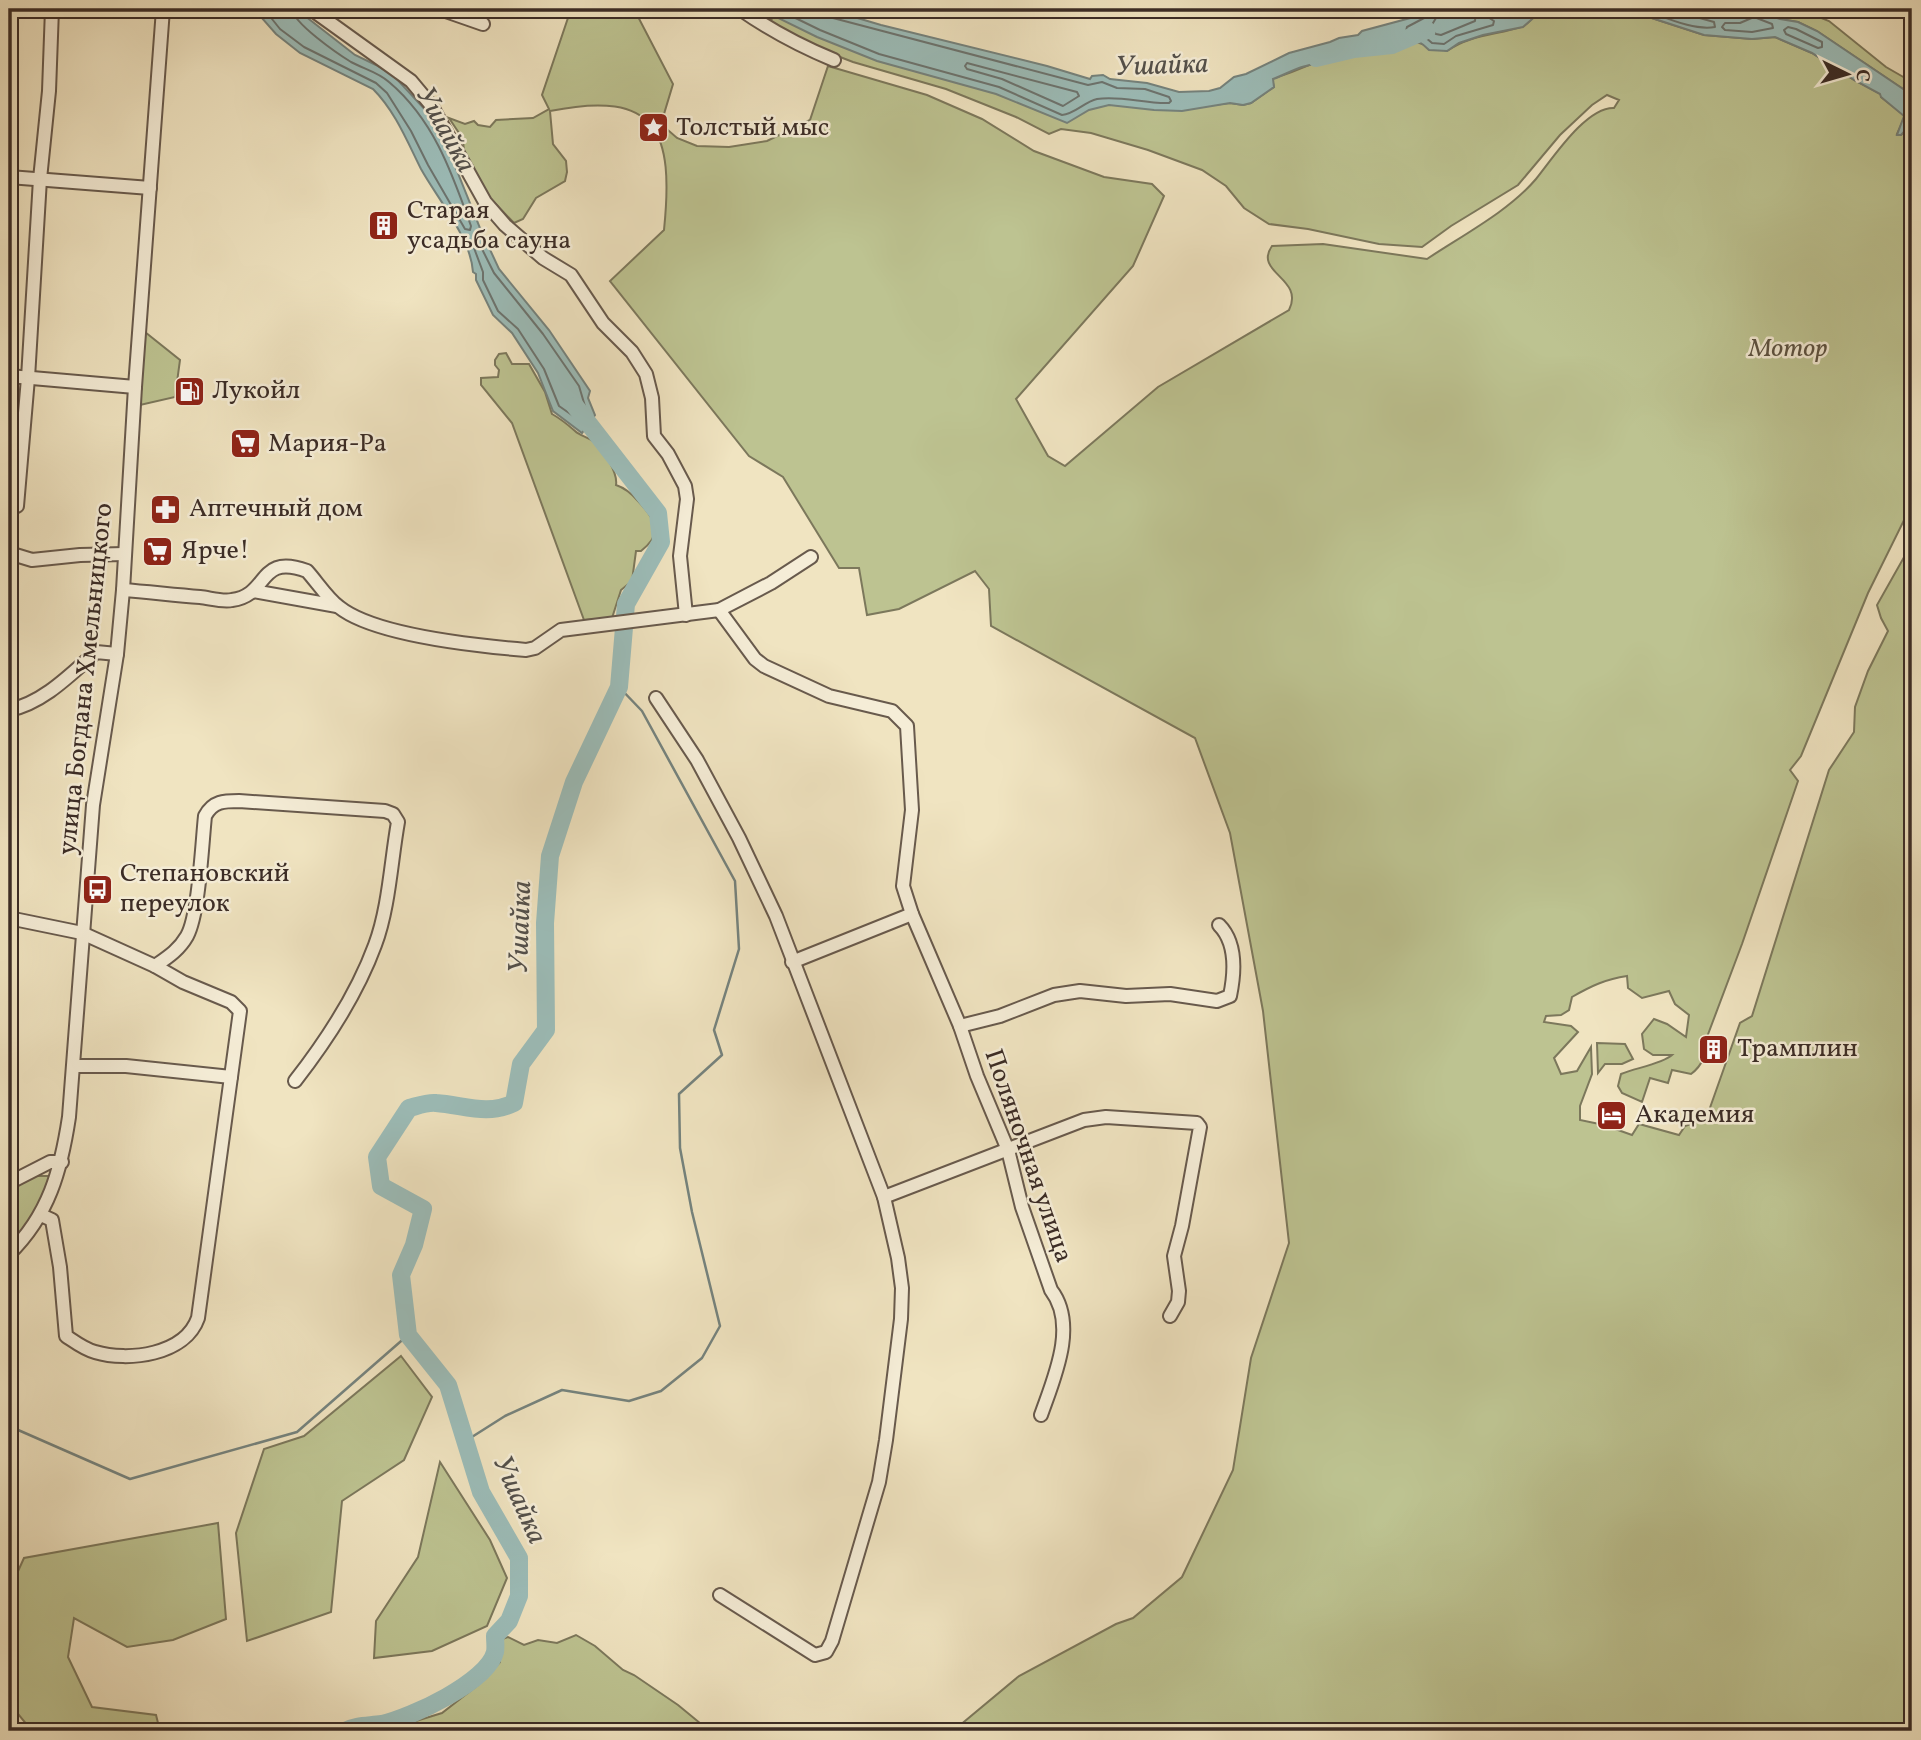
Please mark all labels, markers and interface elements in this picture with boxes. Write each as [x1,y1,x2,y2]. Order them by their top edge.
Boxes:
north arrow [1812,38,1882,108]
water label: Ушайка [1115,45,1209,87]
text: С [1848,68,1875,83]
water label: Ушайка [405,80,485,180]
place label: Толстый мыс [676,110,829,146]
place icon: Толстый мыс [636,111,670,145]
place label: Старая усадьба сауна [407,193,571,259]
building icon: Старая усадьба сауна [367,209,401,243]
park label: Мотор [1748,331,1827,367]
place label: Лукойл [212,373,300,409]
fuel station icon: Лукойл [172,374,206,408]
place label: Мария-Ра [268,426,387,462]
supermarket icon: Мария-Ра [228,427,262,461]
place label: Аптечный дом [189,491,363,527]
pharmacy icon: Аптечный дом [149,492,183,526]
street label: улица Богдана Хмельницкого [50,501,122,857]
place label: Ярче! [181,533,250,569]
supermarket icon: Ярче! [141,534,175,568]
place label: Степановский переулок [120,856,290,922]
bus stop icon: Степановский переулок [80,872,114,906]
water label: Ушайка [500,880,542,974]
place label: Трамплин [1737,1031,1858,1067]
building icon: Трамплин [1697,1032,1731,1066]
street label: Поляночная улица [975,1044,1081,1268]
place label: Академия [1635,1097,1754,1133]
hotel icon: Академия [1595,1098,1629,1132]
water label: Ушайка [482,1450,556,1550]

